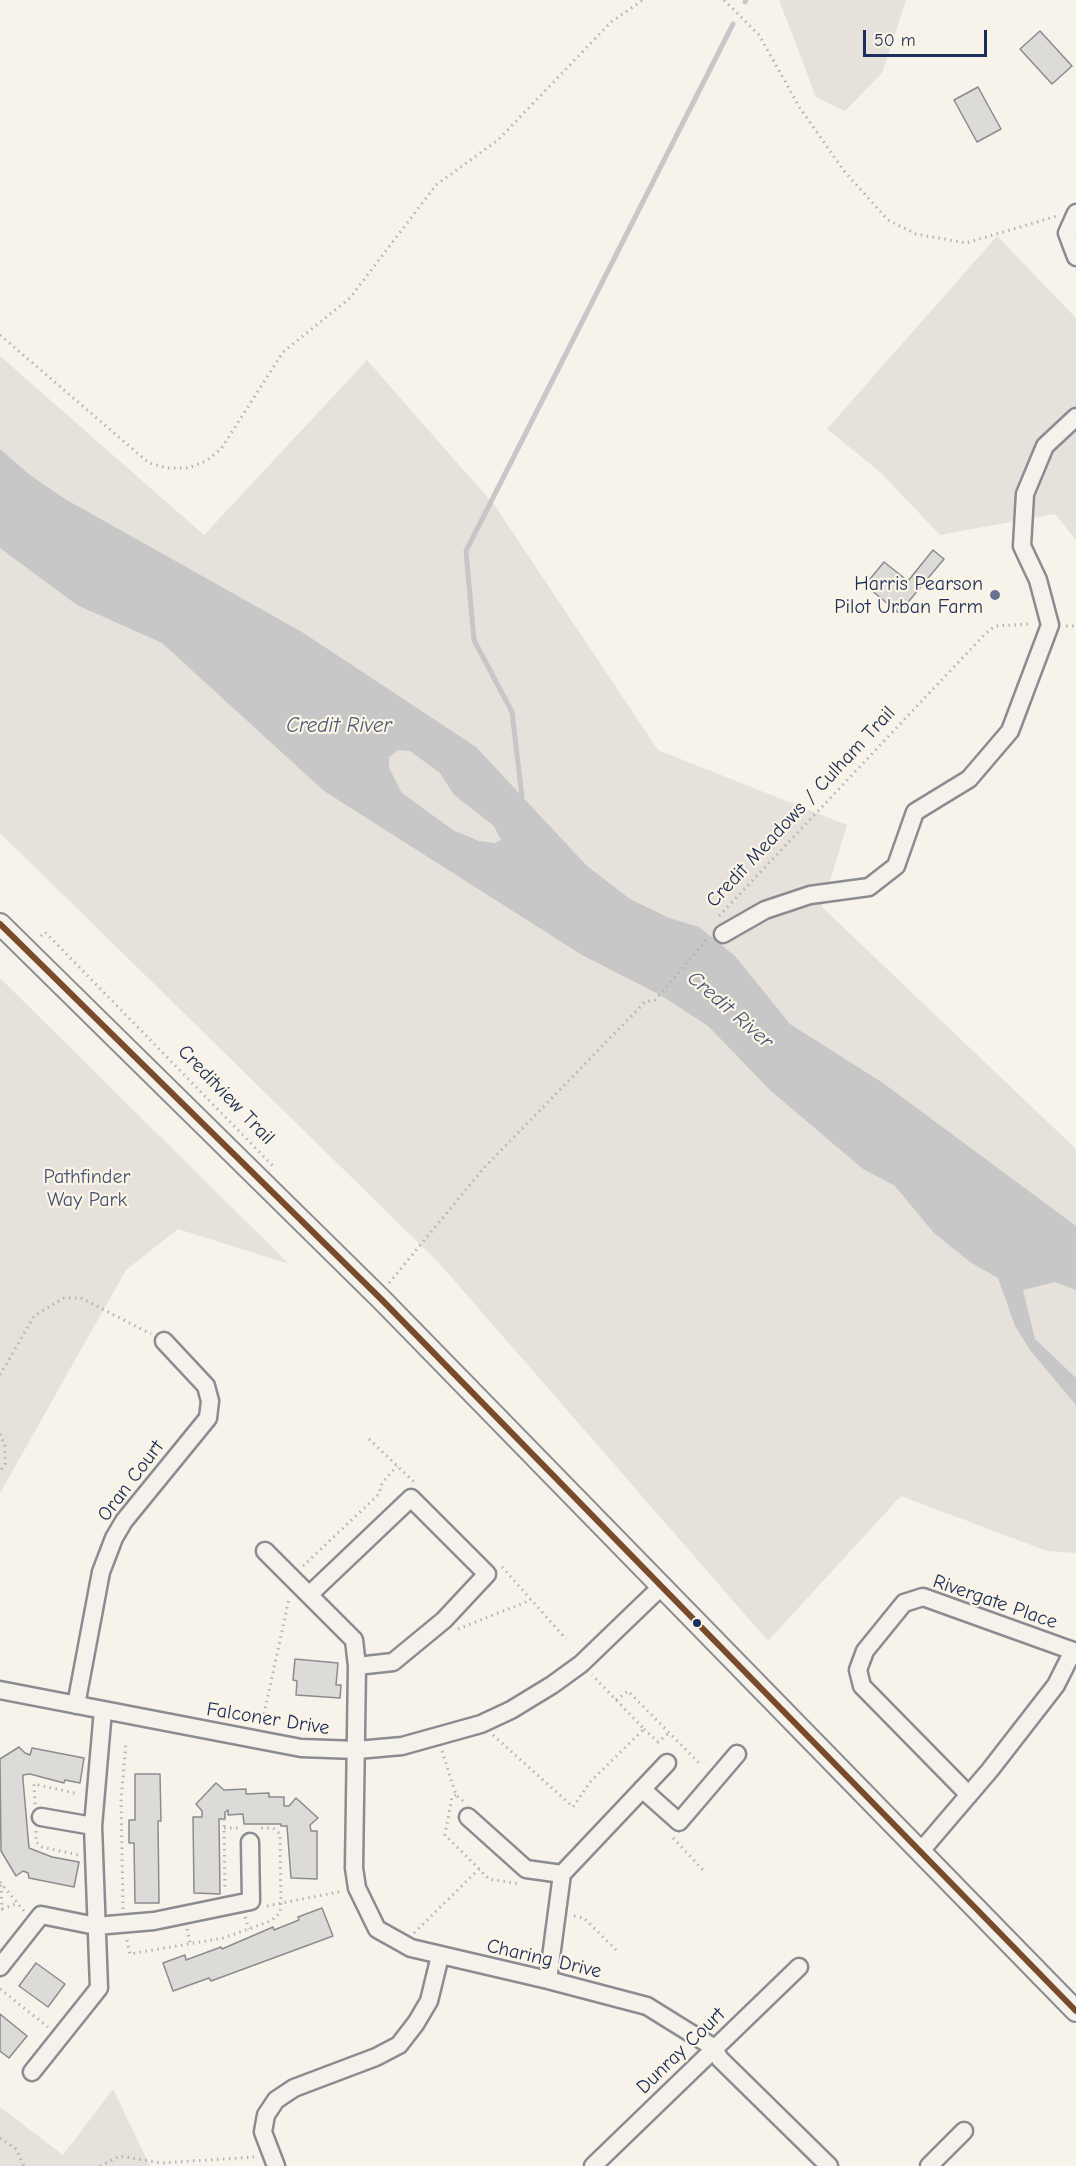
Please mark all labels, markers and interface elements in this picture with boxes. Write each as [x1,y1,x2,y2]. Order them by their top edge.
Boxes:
scale bar [866,18,990,56]
text: 50 m [874,30,916,51]
place label: Harris Pearson Pilot Urban Farm [834,572,983,619]
marker: Harris Pearson Pilot Urban Farm [988,588,1002,602]
street label: Credit Meadows / Culham Trail [701,701,901,913]
water label: Credit River [286,713,392,739]
water label: Credit River [682,966,778,1054]
street label: Creditview Trail [172,1040,280,1150]
park label: Pathfinder Way Park [44,1165,130,1212]
street label: Oran Court [93,1436,169,1526]
street label: Rivergate Place [930,1569,1060,1635]
unlabelled marker [691,1617,703,1629]
street label: Falconer Drive [205,1697,331,1741]
street label: Charing Drive [484,1934,604,1984]
street label: Dunray Court [632,2003,730,2099]

